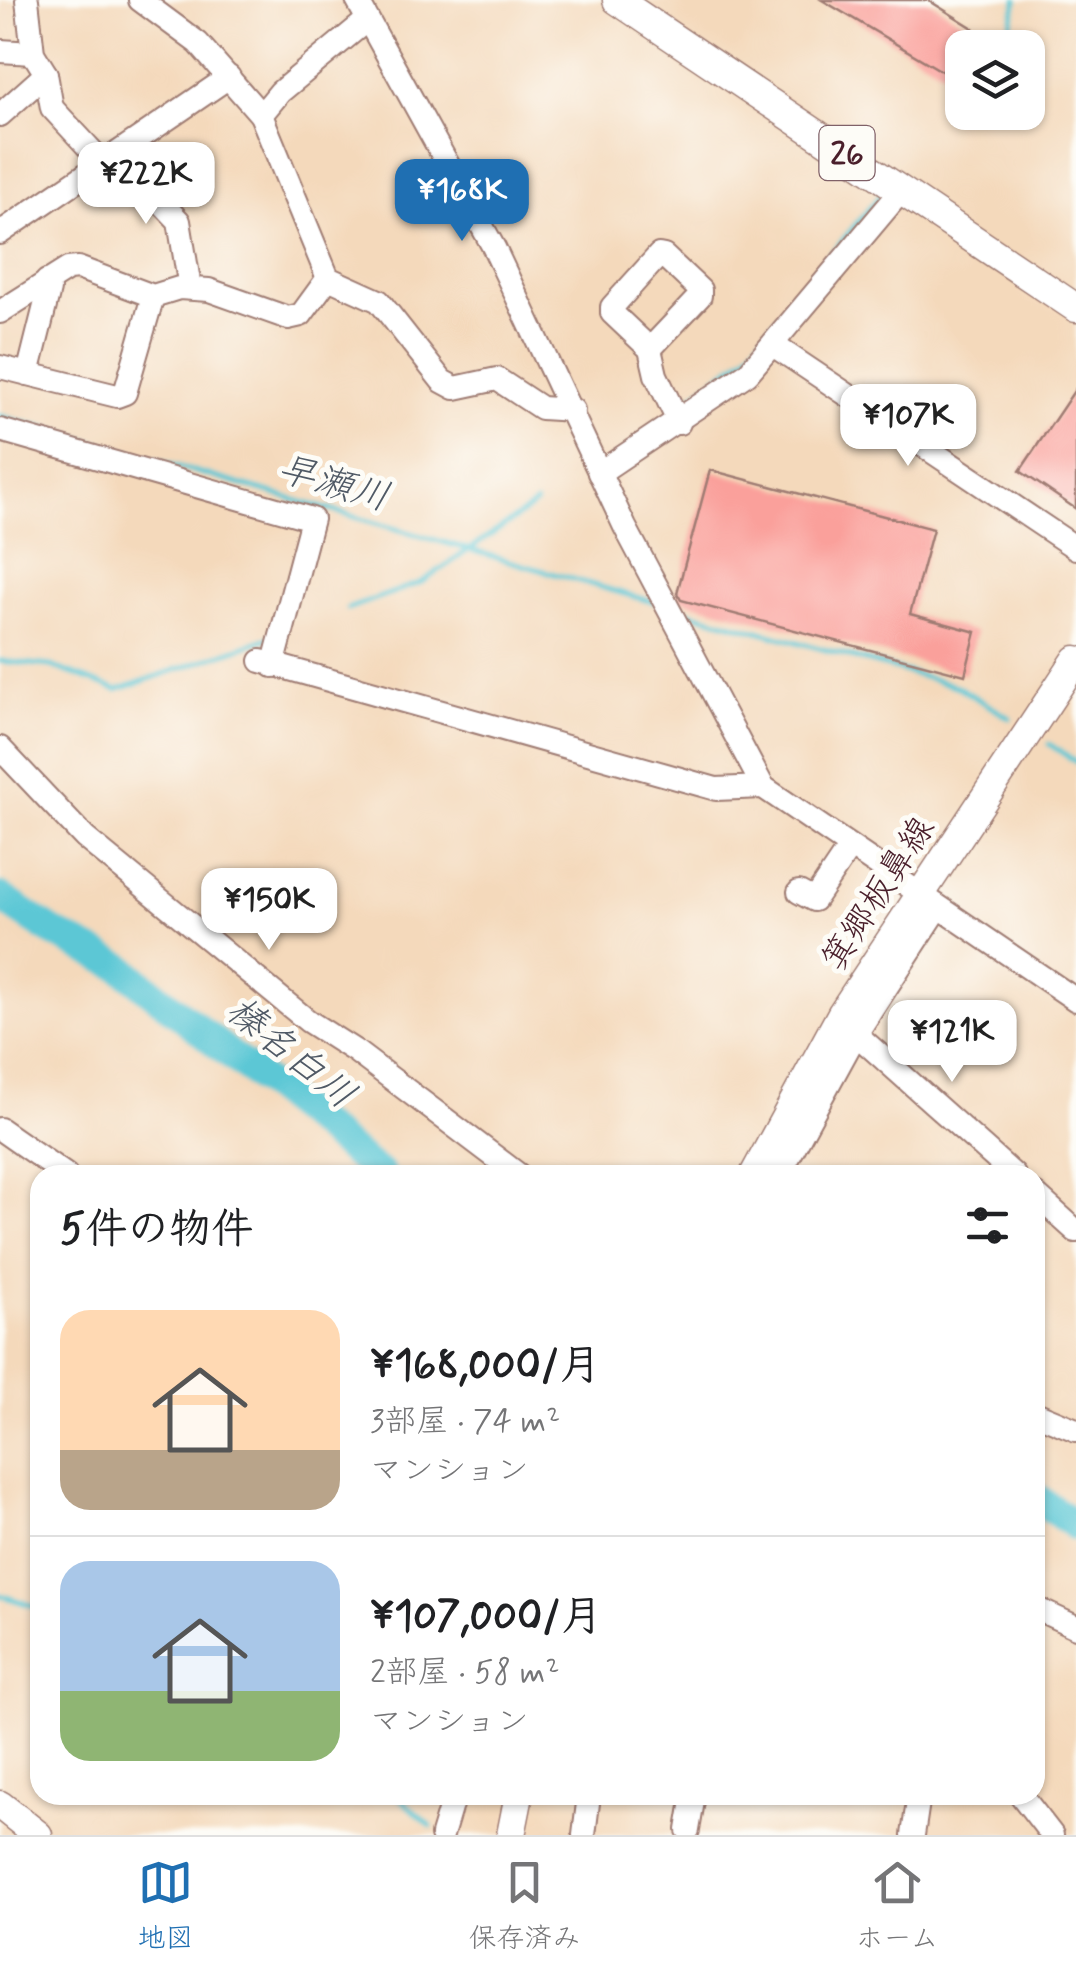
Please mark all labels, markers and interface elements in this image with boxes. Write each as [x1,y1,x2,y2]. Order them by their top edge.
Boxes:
map controls [945,30,1045,130]
button: layers [945,30,1045,130]
road number: 26 [820,126,874,180]
pin: ¥222K [76,142,216,227]
text: ¥222K [100,153,192,195]
pin: ¥168K [392,159,532,244]
text: ¥168K [417,170,507,212]
pin: ¥107K [838,384,978,469]
text: ¥107K [862,395,954,437]
water label: 早瀬川 [272,445,395,524]
street label: 箕郷板鼻線 [812,808,946,980]
pin: ¥150K [199,868,339,953]
text: ¥150K [223,879,315,921]
water label: 榛名白川 [216,987,365,1121]
pin: ¥121K [882,1000,1022,1085]
text: ¥121K [910,1011,994,1053]
icon: filters [960,1198,1015,1253]
text: 5件の物件 [60,1203,253,1258]
text: ¥168,000/月 [370,1339,601,1394]
icon: home [140,1350,260,1470]
text: 3部屋 · 74 m² [370,1401,560,1443]
text: マンション [370,1450,529,1492]
text: ¥107,000/月 [370,1590,603,1645]
icon: home [140,1601,260,1721]
text: 2部屋 · 58 m² [370,1652,559,1694]
text: マンション [370,1701,529,1743]
tab: 地図 [138,1855,194,1958]
tab: 保存済み [469,1855,581,1958]
tab: ホーム [856,1855,938,1958]

